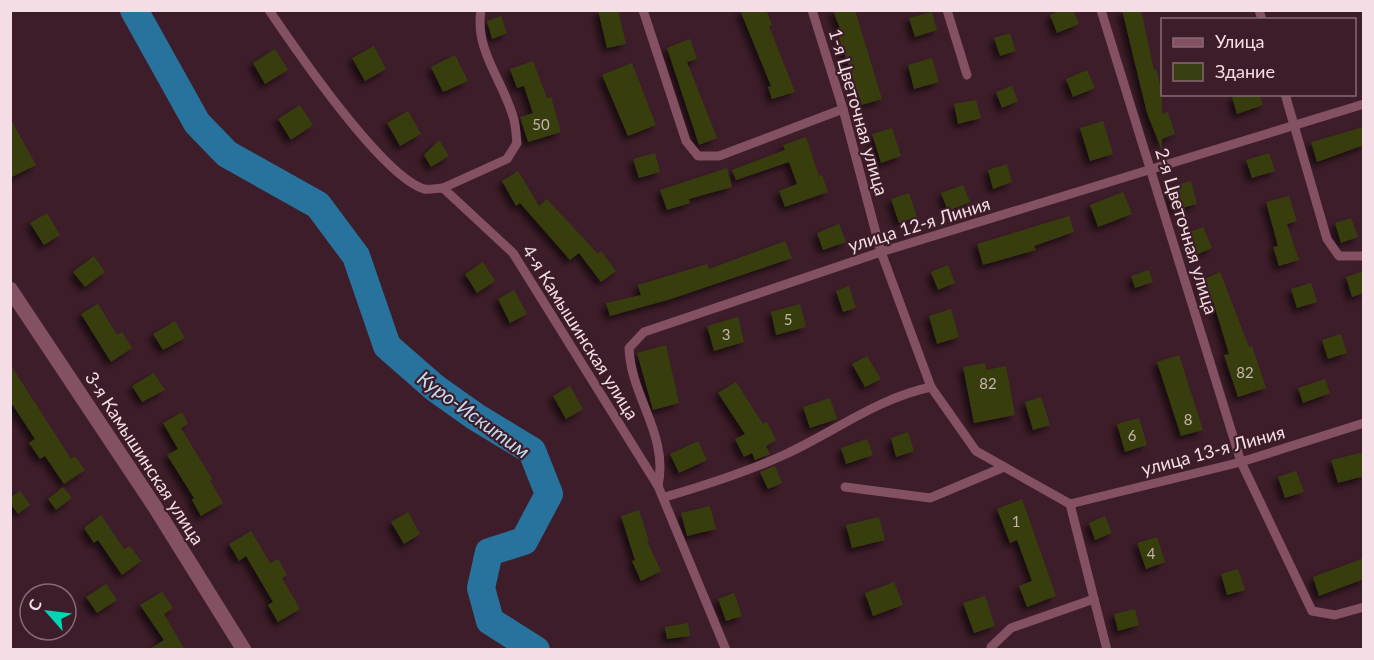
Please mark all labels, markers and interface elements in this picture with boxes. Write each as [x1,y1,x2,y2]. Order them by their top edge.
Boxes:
legend [1161,18,1356,96]
street label: 1-я Цветочная улица [825,26,893,198]
text: Улица [1215,30,1265,52]
text: Здание [1215,60,1275,82]
house number: 50 [532,115,550,133]
street label: 2-я Цветочная улица [1151,145,1223,317]
street label: улица 12-я Линия [845,192,993,256]
street label: 4-я Камышинская улица [518,241,644,423]
house number: 5 [784,310,792,328]
house number: 3 [722,325,730,343]
house number: 82 [1236,363,1254,381]
water label: Куро-Искитим [413,365,535,463]
street label: 3-я Камышинская улица [81,367,209,549]
house number: 82 [979,374,997,392]
house number: 8 [1184,410,1192,428]
street label: улица 13-я Линия [1139,420,1287,480]
house number: 6 [1128,426,1137,444]
house number: 1 [1012,512,1020,530]
house number: 4 [1147,544,1156,562]
north arrow [18,582,78,642]
text: С [23,595,45,614]

